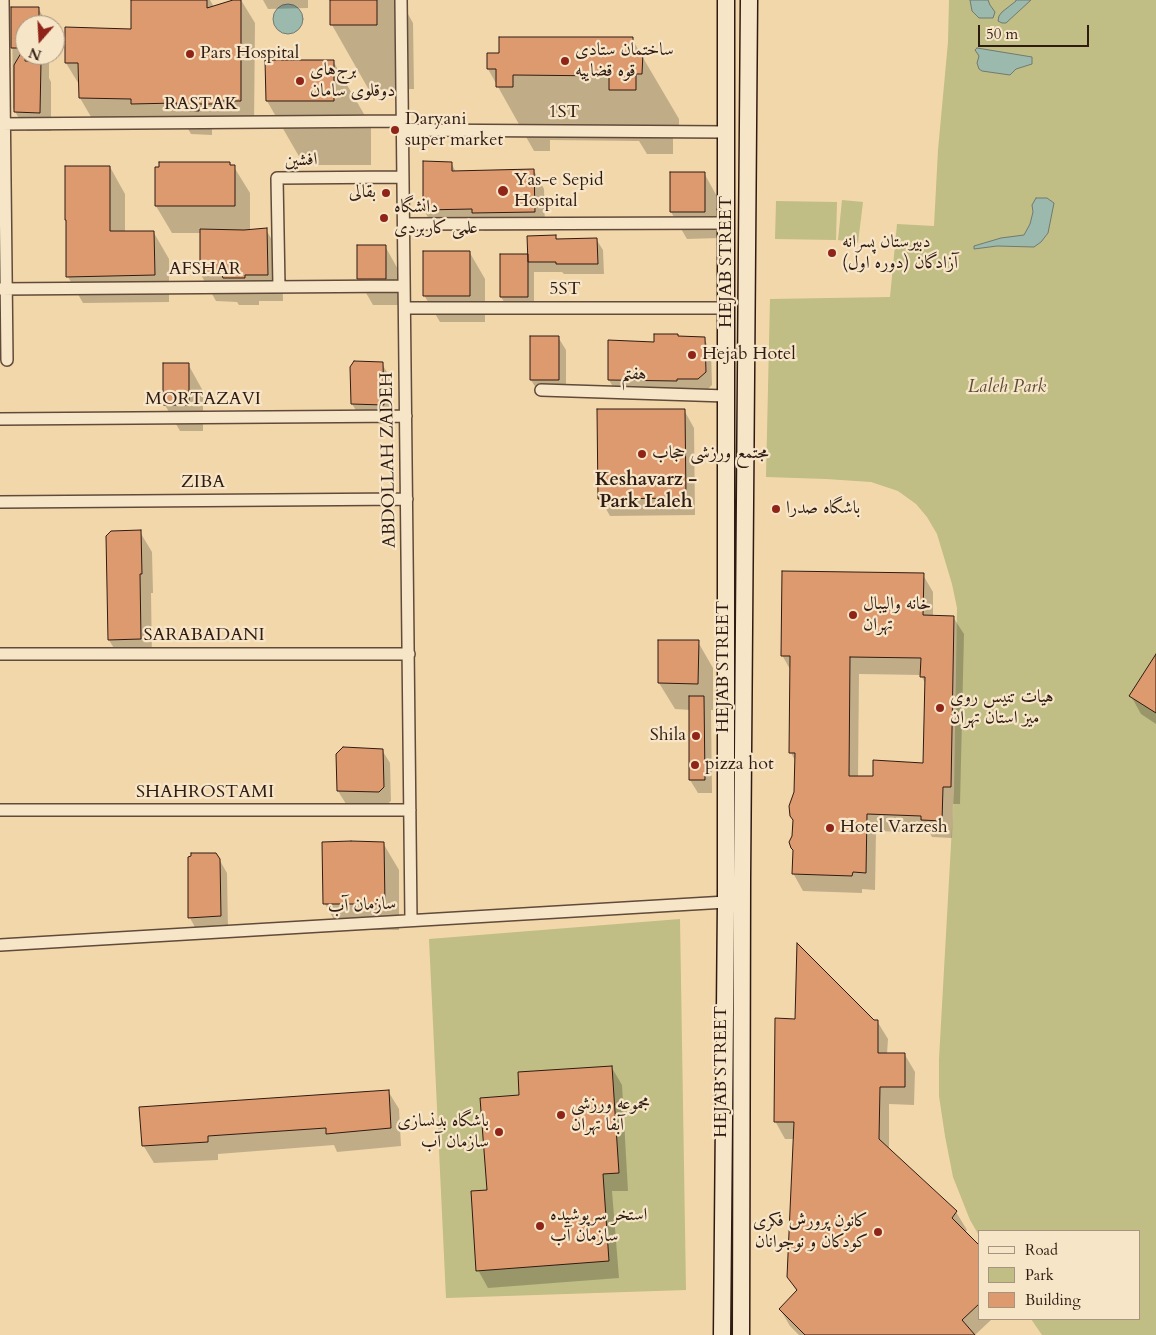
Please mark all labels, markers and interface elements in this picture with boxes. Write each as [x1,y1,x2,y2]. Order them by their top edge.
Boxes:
north arrow [15,15,65,65]
scale bar [981,15,1092,47]
text: 50 m [986,24,1018,44]
place label: ساختمان ستادی قوه قضاییه [575,40,674,82]
text: N [26,43,44,65]
place label: Pars Hospital [200,43,299,65]
marker: Pars Hospital [184,48,196,60]
marker: ساختمان ستادی قوه قضاییه [559,55,571,67]
place label: برج‌های دوقلوی سامان [310,60,395,102]
marker: برج‌های دوقلوی سامان [294,75,306,87]
street label: RASTAK [164,94,238,116]
street label: 1ST [548,102,580,124]
place label: Daryani super market [405,109,503,152]
marker: Daryani super market [389,124,401,136]
street label: افشین [284,149,318,173]
place label: Yas-e Sepid Hospital [514,170,604,212]
place label: بقالی [349,182,376,204]
marker: Yas-e Sepid Hospital [496,184,510,198]
marker: بقالی [380,187,392,199]
street label: HEJAB STREET [716,196,738,328]
place label: دانشگاه علمی کاربردی [394,197,478,240]
marker: دانشگاه علمی کاربردی [378,212,390,224]
place label: دبيرستان پسرانه آزادگان (دوره اول) [842,232,958,274]
marker: دبيرستان پسرانه آزادگان (دوره اول) [826,247,838,259]
street label: AFSHAR [169,259,241,281]
street label: 5ST [549,279,581,301]
place label: Hejab Hotel [702,344,796,366]
marker: Hejab Hotel [686,349,698,361]
street label: هفتم [621,364,647,386]
street label: ABDOLLAH ZADEH [377,372,401,548]
park label: Laleh Park [968,377,1046,399]
street label: MORTAZAVI [145,389,261,411]
place label: مجتمع ورزشی حجاب [652,443,769,465]
marker: مجتمع ورزشی حجاب [636,448,648,460]
district label: Keshavarz - Park Laleh [595,470,697,514]
street label: ZIBA [181,472,225,494]
place label: باشگاه صدرا [786,498,860,520]
marker: باشگاه صدرا [770,503,782,515]
place label: خانه والیبال تهران [863,594,931,636]
street label: HEJAB STREET [713,601,735,733]
marker: خانه والیبال تهران [847,609,859,621]
street label: SARABADANI [143,625,265,647]
place label: هیات تنیس روی میز استان تهران [950,687,1054,730]
marker: هیات تنیس روی میز استان تهران [934,702,946,714]
place label: Shila [650,725,686,747]
marker: Shila [690,730,702,742]
place label: pizza hot [705,754,774,776]
marker: pizza hot [689,759,701,771]
street label: SHAHROSTAMI [136,782,274,804]
place label: Hotel Varzesh [840,817,948,839]
marker: Hotel Varzesh [824,822,836,834]
street label: سازمان آب [327,893,397,919]
street label: HEJAB STREET [711,1006,733,1138]
place label: مجموعه ورزشی آبفا تهران [571,1094,650,1136]
marker: مجموعه ورزشی آبفا تهران [555,1109,567,1121]
place label: باشگاه بدنسازی سازمان آب [397,1111,489,1154]
marker: باشگاه بدنسازی سازمان آب [493,1126,505,1138]
place label: استخر سرپوشیده سازمان آب [550,1205,648,1248]
place label: کانون پرورش فکری کودکان و نوجوانان [753,1211,868,1254]
marker: استخر سرپوشیده سازمان آب [534,1220,546,1232]
marker: کانون پرورش فکری کودکان و نوجوانان [872,1226,884,1238]
legend [978,1230,1141,1320]
text: Road [1025,1240,1058,1260]
text: Park [1025,1265,1054,1285]
text: Building [1025,1290,1081,1310]

